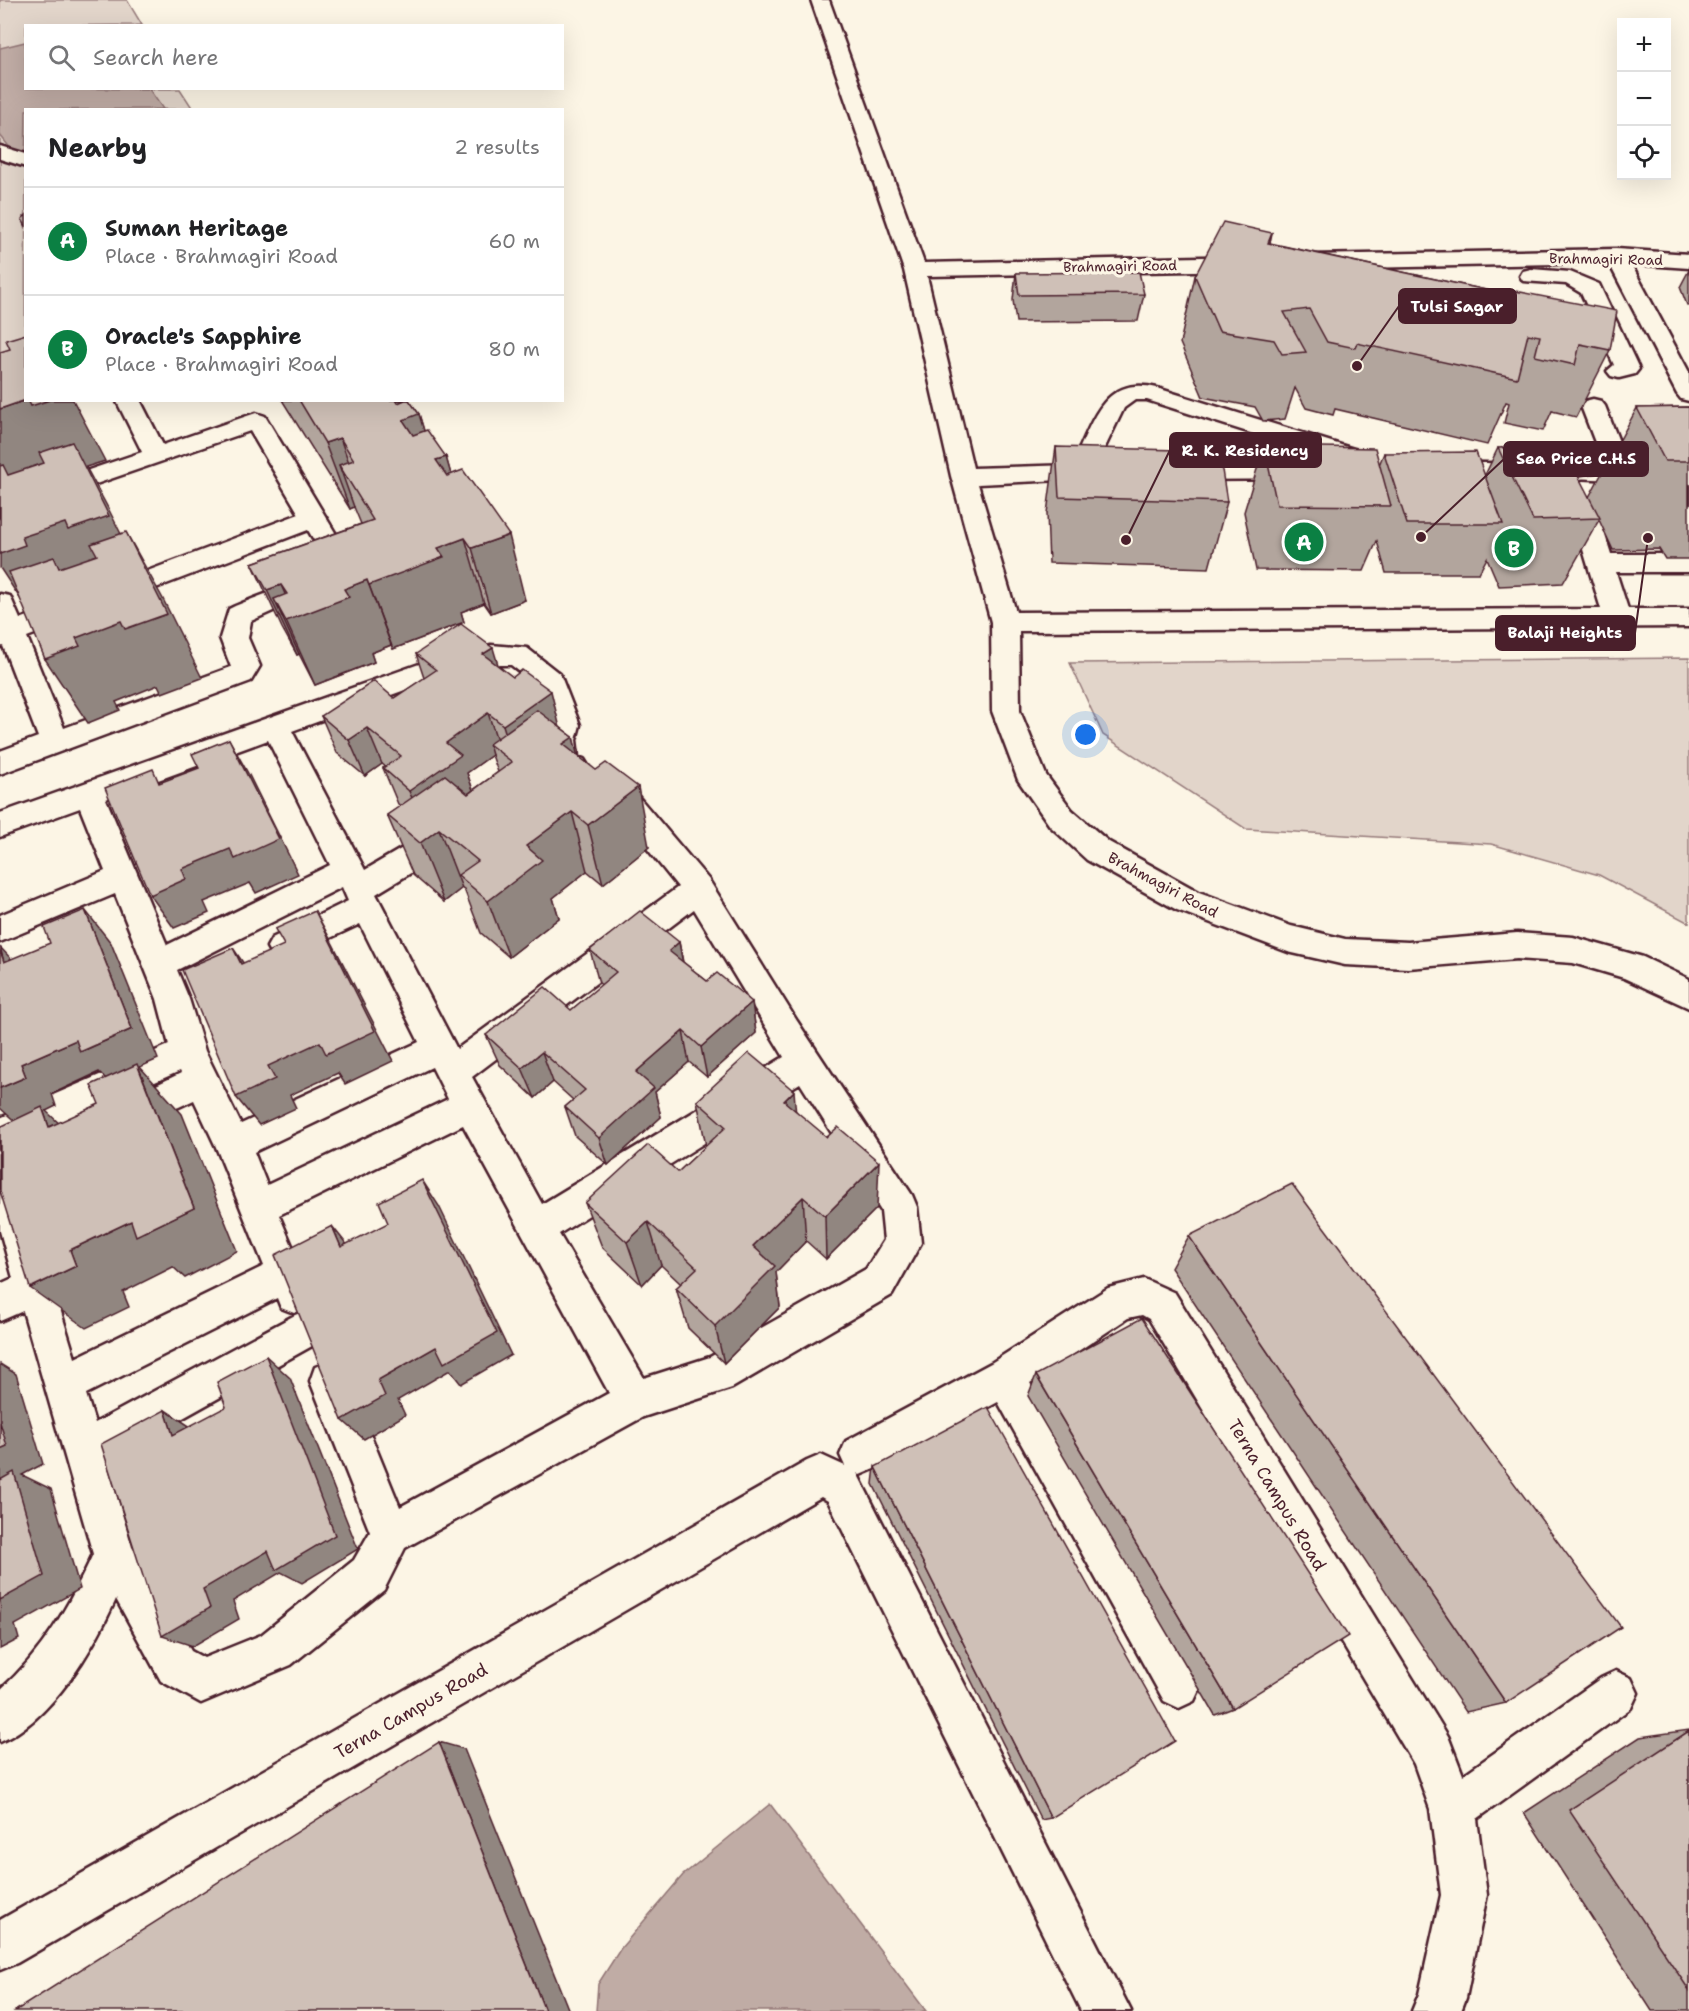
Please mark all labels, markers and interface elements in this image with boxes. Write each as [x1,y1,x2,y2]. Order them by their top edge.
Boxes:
map controls [1617,18,1671,180]
button: + [1617,18,1671,72]
search box [24,24,564,90]
icon: search [45,41,78,74]
text: Search here [93,43,219,72]
button: − [1617,72,1671,126]
button: locate [1617,126,1671,180]
text: Nearby [48,130,147,165]
text: 2 results [454,134,540,160]
text: Suman Heritage [105,214,288,243]
text: A [60,228,75,254]
text: 60 m [488,228,540,254]
text: Place · Brahmagiri Road [105,243,338,269]
street label: Brahmagiri Road [1549,249,1663,269]
street label: Brahmagiri Road [1063,256,1177,276]
callout: Tulsi Sagar [1399,289,1516,323]
text: Tulsi Sagar [1411,296,1504,317]
text: Oracle's Sapphire [105,322,302,351]
text: B [61,336,74,362]
text: 80 m [488,336,540,362]
text: Place · Brahmagiri Road [105,351,338,377]
callout: R. K. Residency [1170,433,1321,467]
text: R. K. Residency [1181,440,1309,461]
callout: Sea Price C.H.S [1504,442,1648,476]
text: Sea Price C.H.S [1516,448,1636,469]
pin: A [1284,520,1324,564]
pin: B [1494,526,1534,570]
callout: Balaji Heights [1496,616,1635,650]
text: Balaji Heights [1507,622,1623,643]
your location [1071,720,1100,749]
street label: Brahmagiri Road [1104,848,1222,923]
street label: Terna Campus Road [1222,1415,1332,1575]
street label: Terna Campus Road [330,1657,492,1765]

